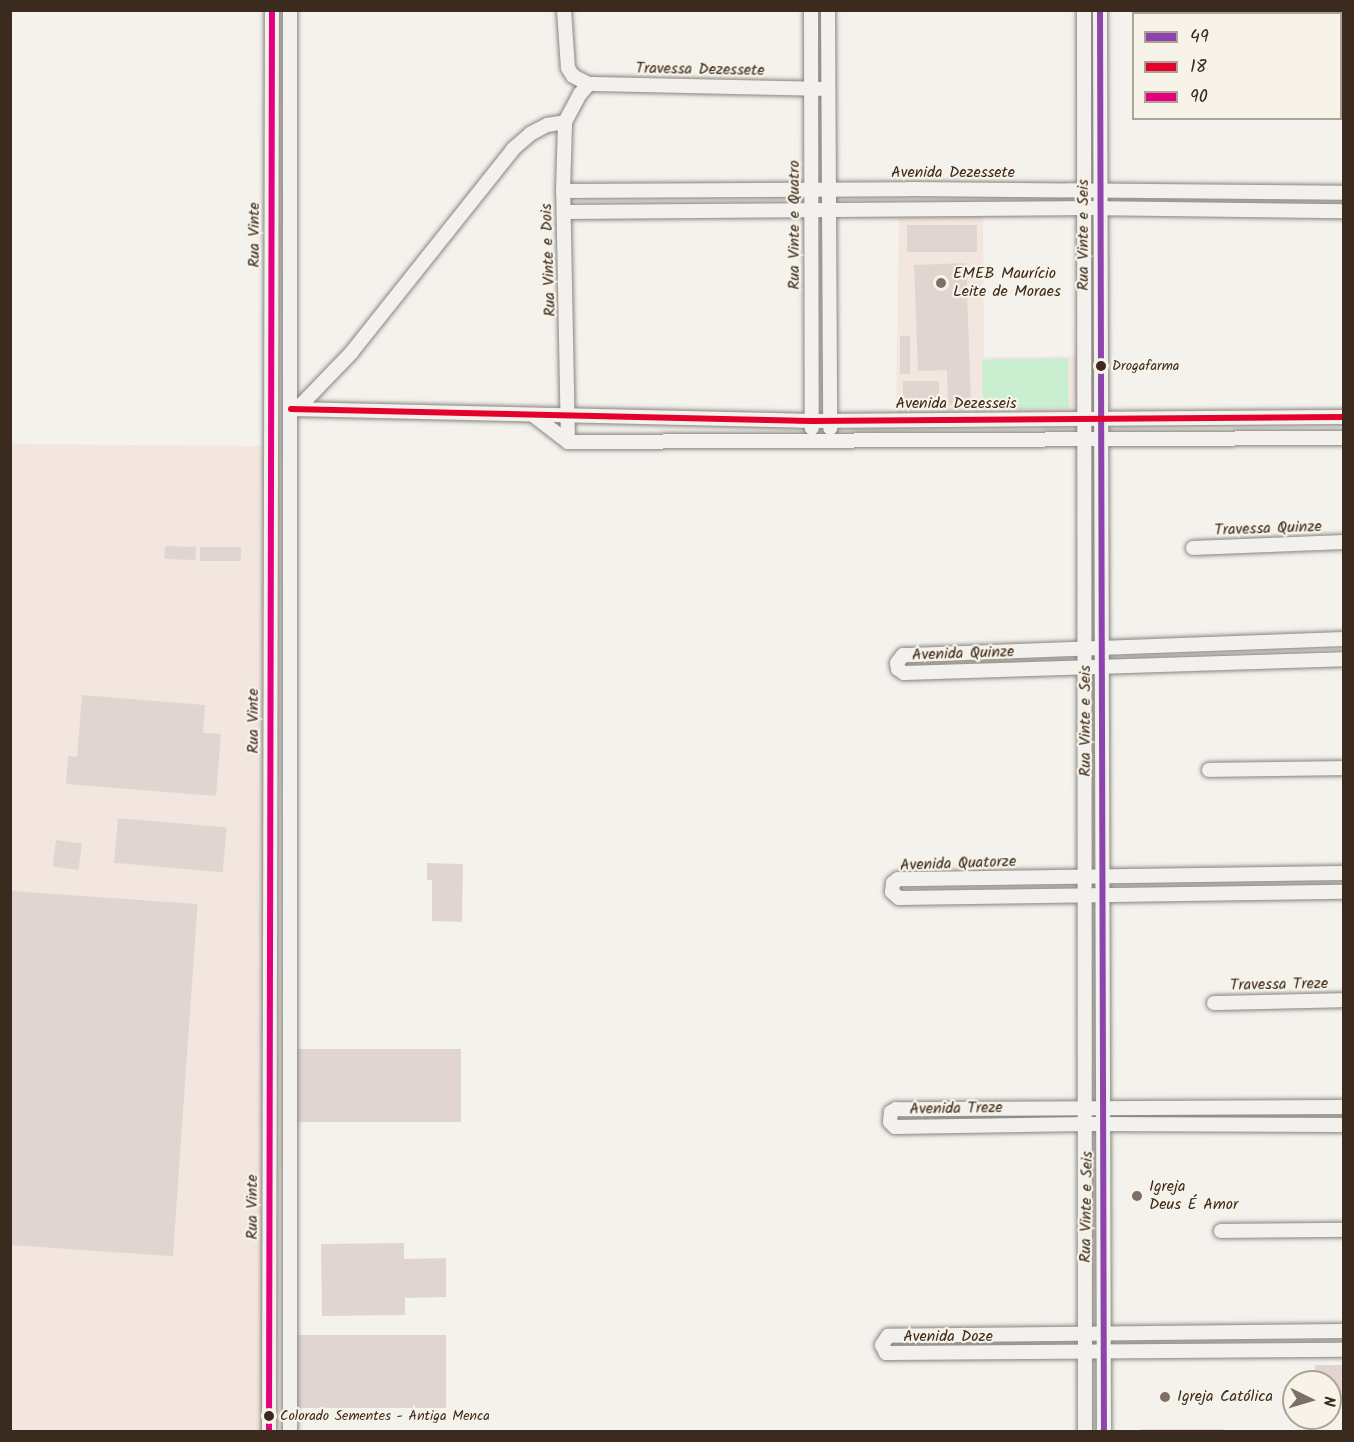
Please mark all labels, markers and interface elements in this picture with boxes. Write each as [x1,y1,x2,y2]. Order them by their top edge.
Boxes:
legend [1132,12,1342,120]
text: 49 [1190,23,1209,52]
text: 18 [1190,53,1207,82]
street label: Travessa Dezessete [635,59,765,81]
text: 90 [1190,83,1208,112]
street label: Rua Vinte e Quatro [785,160,805,290]
street label: Avenida Dezessete [891,163,1015,183]
street label: Rua Vinte e Seis [1074,179,1094,291]
street label: Rua Vinte [245,202,265,268]
street label: Rua Vinte e Dois [537,203,561,317]
place label: EMEB Maurício Leite de Moraes [953,264,1061,302]
marker: EMEB Maurício Leite de Moraes [934,276,948,290]
place label: Drogafarma [1112,358,1179,374]
marker: Drogafarma [1095,360,1107,372]
street label: Avenida Dezesseis [895,394,1017,414]
street label: Travessa Quinze [1214,518,1322,540]
street label: Avenida Quinze [911,643,1015,665]
street label: Rua Vinte e Seis [1076,665,1096,777]
street label: Rua Vinte [244,688,264,754]
street label: Avenida Quatorze [900,852,1016,876]
street label: Travessa Treze [1230,975,1328,995]
street label: Avenida Treze [909,1099,1003,1119]
street label: Rua Vinte e Seis [1076,1151,1098,1263]
street label: Rua Vinte [243,1174,263,1240]
place label: Igreja Deus É Amor [1149,1177,1238,1215]
marker: Igreja Deus É Amor [1130,1189,1144,1203]
street label: Avenida Doze [903,1327,993,1347]
north arrow [1282,1370,1342,1430]
place label: Igreja Católica [1177,1387,1273,1407]
marker: Igreja Católica [1158,1390,1172,1404]
text: N [1316,1395,1341,1408]
place label: Colorado Sementes - Antiga Menca [280,1408,490,1424]
marker: Colorado Sementes - Antiga Menca [263,1410,275,1422]

